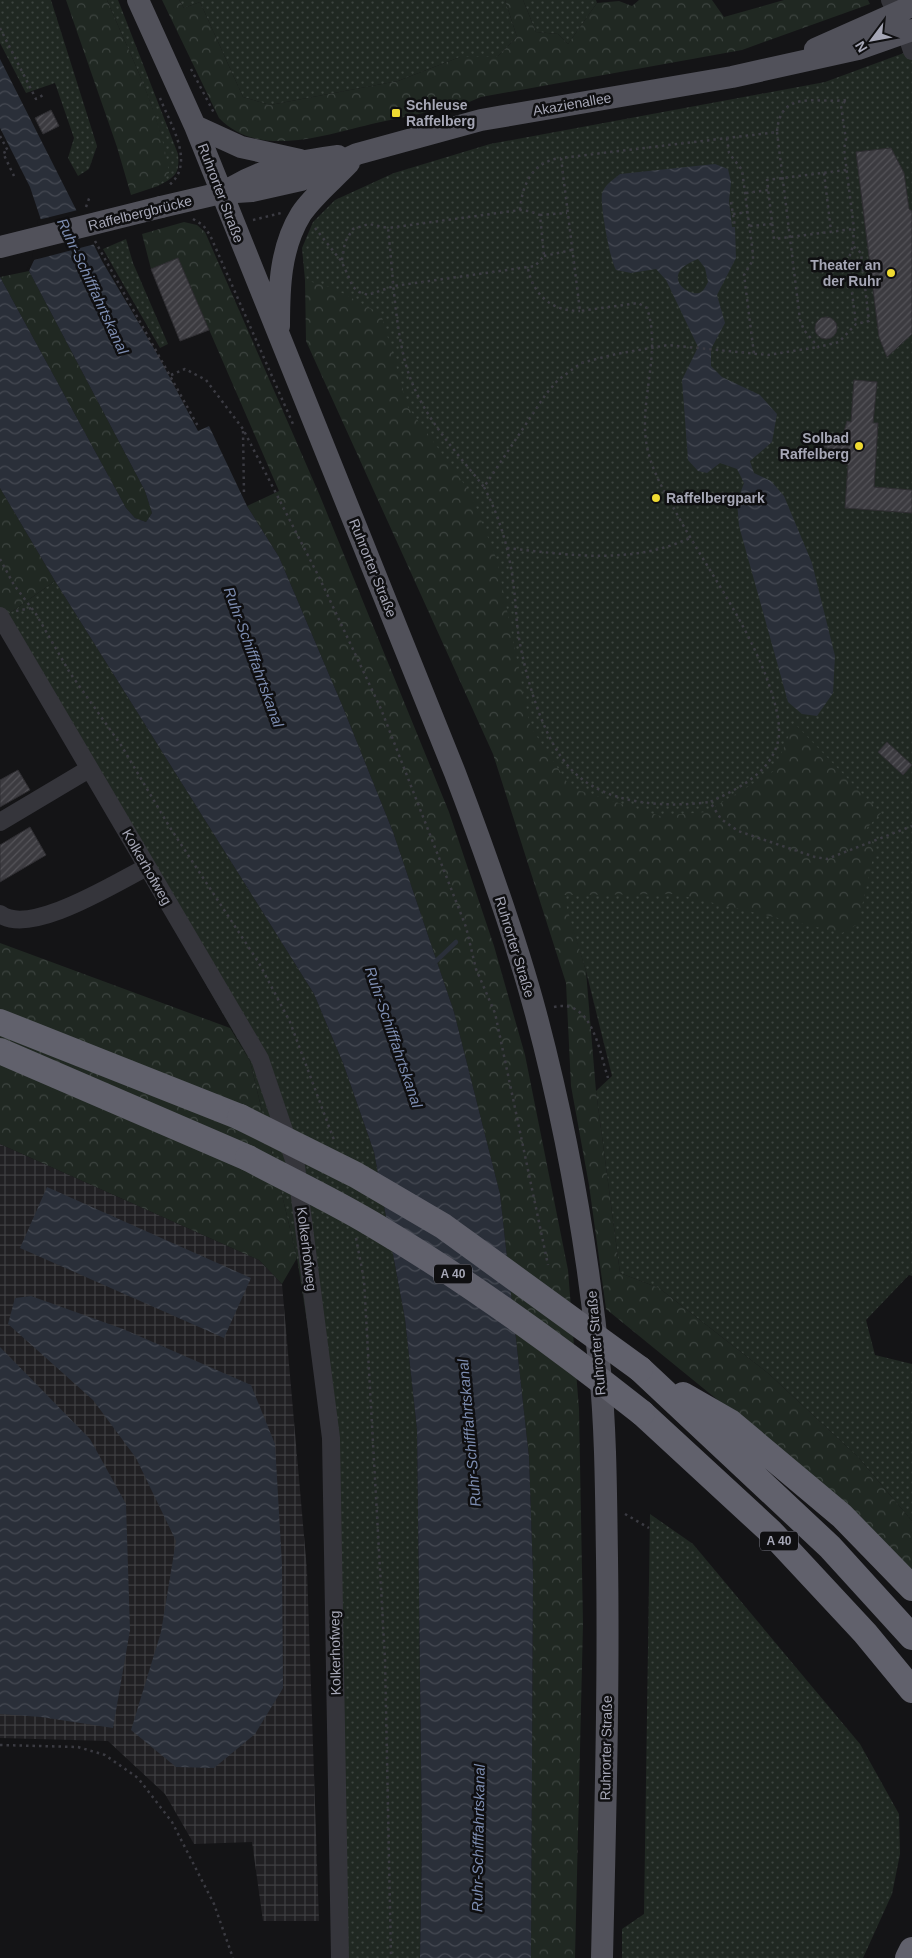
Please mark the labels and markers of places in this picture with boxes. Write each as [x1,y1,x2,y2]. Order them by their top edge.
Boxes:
place label: Schleuse Raffelberg [406,97,475,129]
marker: Schleuse Raffelberg [390,107,402,119]
place label: Theater an der Ruhr [810,257,882,289]
marker: Theater an der Ruhr [885,267,897,279]
place label: Solbad Raffelberg [780,430,849,462]
marker: Solbad Raffelberg [853,440,865,452]
place label: Raffelbergpark [666,490,765,506]
marker: Raffelbergpark [650,492,662,504]

